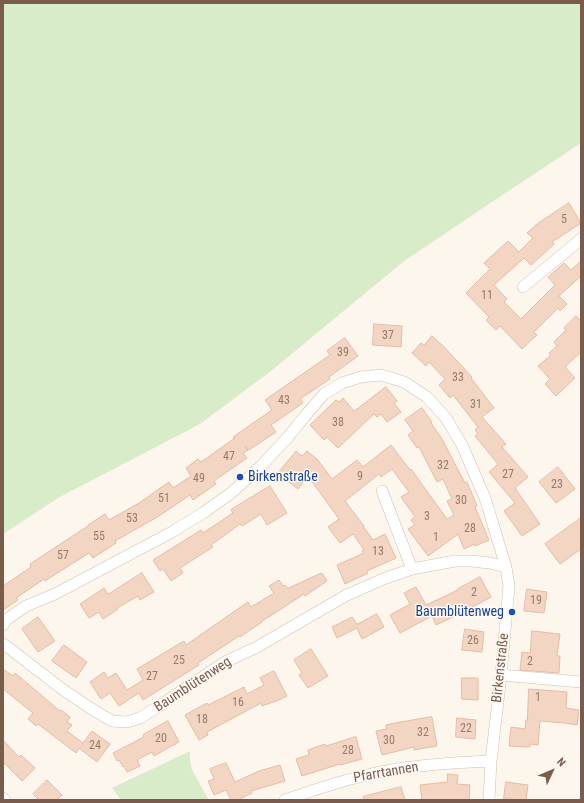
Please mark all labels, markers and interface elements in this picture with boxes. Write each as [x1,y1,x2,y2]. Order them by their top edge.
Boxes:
house number: 5 [561,213,567,227]
house number: 11 [481,289,493,303]
house number: 37 [382,329,394,343]
house number: 39 [337,346,349,360]
house number: 33 [452,371,464,385]
house number: 43 [278,394,290,408]
house number: 31 [470,398,482,412]
house number: 38 [332,416,344,430]
house number: 47 [223,450,235,464]
house number: 32 [437,459,449,473]
house number: 27 [502,468,514,482]
place label: Birkenstraße [248,469,318,485]
house number: 9 [357,470,363,484]
house number: 49 [193,472,205,486]
marker: Birkenstraße [235,472,245,482]
house number: 23 [551,478,563,492]
house number: 51 [158,492,170,506]
house number: 30 [455,494,467,508]
house number: 3 [424,510,430,524]
house number: 53 [126,512,138,526]
house number: 28 [464,522,476,536]
house number: 55 [93,530,105,544]
house number: 1 [433,531,439,545]
house number: 13 [372,545,384,559]
house number: 57 [57,549,69,563]
house number: 2 [471,586,477,600]
house number: 19 [530,594,542,608]
place label: Baumblütenweg [415,604,504,620]
marker: Baumblütenweg [507,607,517,617]
street label: Birkenstraße [489,632,513,704]
house number: 26 [467,634,479,648]
street label: Baumblütenweg [151,654,235,716]
house number: 25 [173,654,185,668]
house number: 2 [527,655,533,669]
house number: 27 [146,670,158,684]
house number: 1 [535,691,541,705]
house number: 16 [232,696,244,710]
house number: 18 [196,713,208,727]
house number: 22 [460,722,472,736]
house number: 32 [417,726,429,740]
house number: 20 [155,732,167,746]
house number: 30 [383,734,395,748]
house number: 24 [89,739,101,753]
house number: 28 [342,744,354,758]
north arrow [532,751,572,791]
text: N [554,755,568,769]
street label: Pfarrtannen [352,759,420,787]

